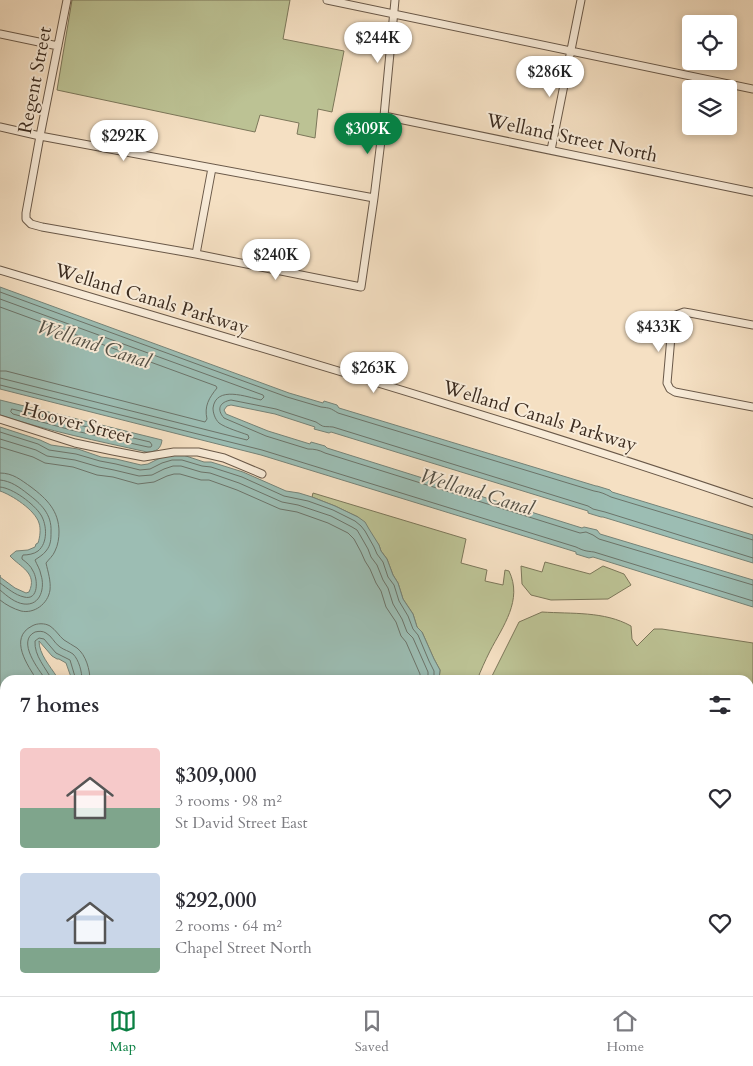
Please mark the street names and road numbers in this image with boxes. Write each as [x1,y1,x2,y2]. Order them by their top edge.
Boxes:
street label: Regent Street [12,24,58,136]
street label: Welland Street North [483,107,660,169]
street label: Welland Canals Parkway [51,257,252,341]
street label: Welland Canals Parkway [439,374,640,458]
street label: Hoover Street [19,396,135,450]

